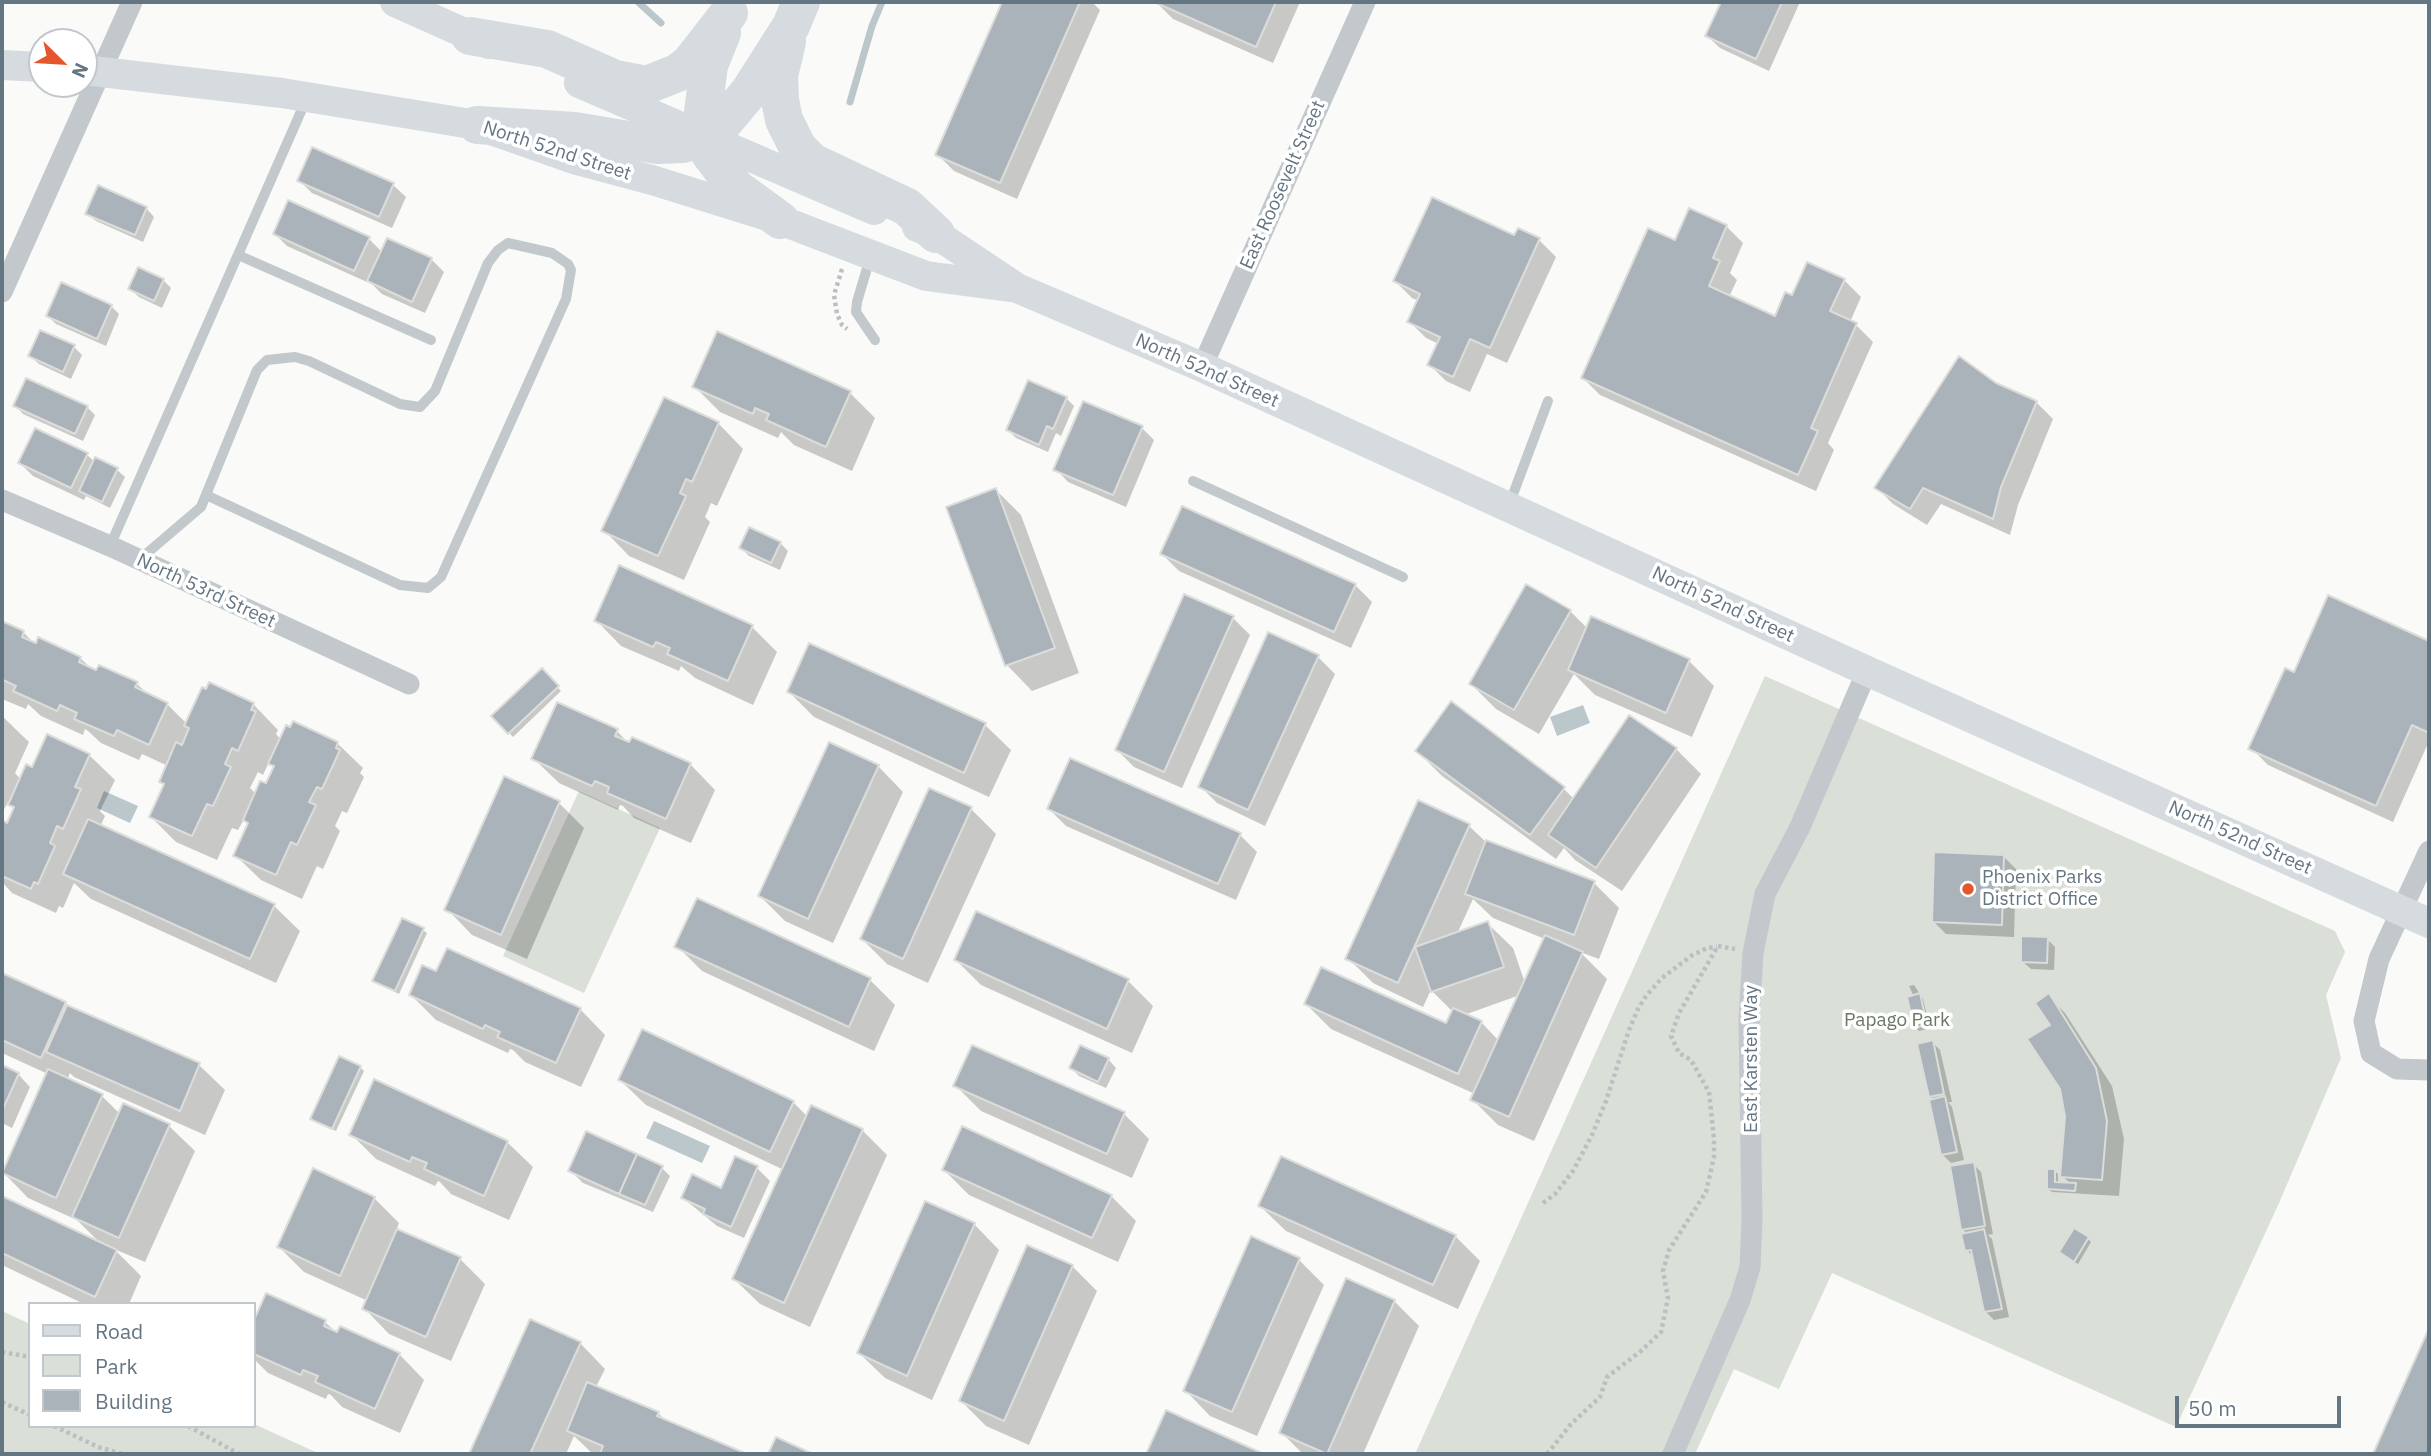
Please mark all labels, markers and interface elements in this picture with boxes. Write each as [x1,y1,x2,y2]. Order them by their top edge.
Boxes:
north arrow [28,28,98,98]
text: N [67,60,94,82]
street label: East Roosevelt Street [1236,97,1330,273]
street label: North 52nd Street [480,116,634,186]
street label: North 52nd Street [1132,329,1282,413]
street label: North 53rd Street [133,549,279,633]
street label: North 52nd Street [1648,562,1798,648]
street label: North 52nd Street [2165,796,2315,880]
place label: Phoenix Parks District Office [1982,867,2103,911]
marker: Phoenix Parks District Office [1960,881,1976,897]
street label: East Karsten Way [1741,985,1763,1133]
park label: Papago Park [1844,1010,1950,1032]
legend [28,1302,256,1428]
text: Road [95,1317,143,1345]
text: Park [95,1352,138,1380]
scale bar [2179,1382,2345,1426]
text: Building [95,1387,172,1415]
text: 50 m [2188,1394,2237,1422]

